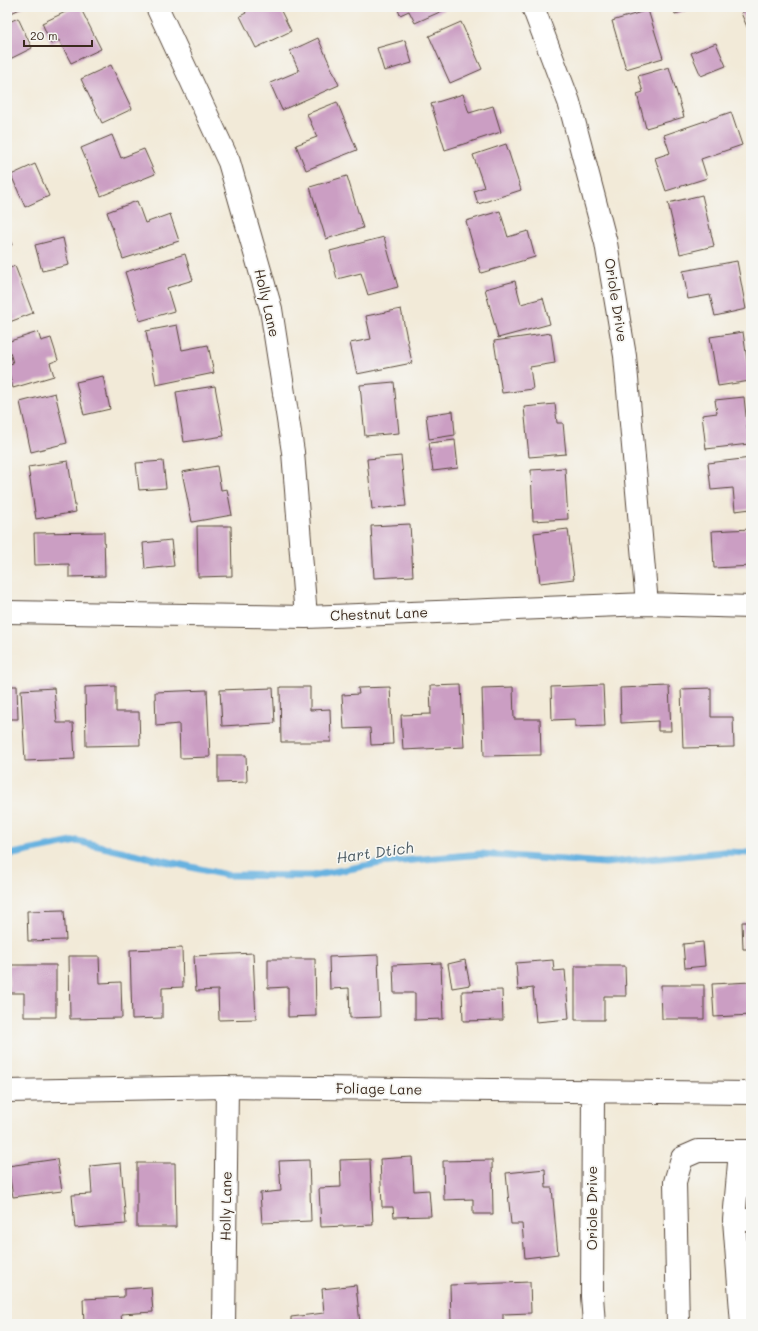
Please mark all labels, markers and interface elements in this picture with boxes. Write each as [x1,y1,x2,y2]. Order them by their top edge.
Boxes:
scale bar [24,22,92,48]
text: 20 m [30,27,58,43]
street label: Oriole Drive [601,257,632,343]
street label: Holly Lane [250,267,285,339]
street label: Chestnut Lane [330,602,428,625]
water label: Hart Dtich [335,837,415,867]
street label: Foliage Lane [336,1078,422,1099]
street label: Oriole Drive [582,1166,601,1250]
street label: Holly Lane [215,1171,236,1241]

